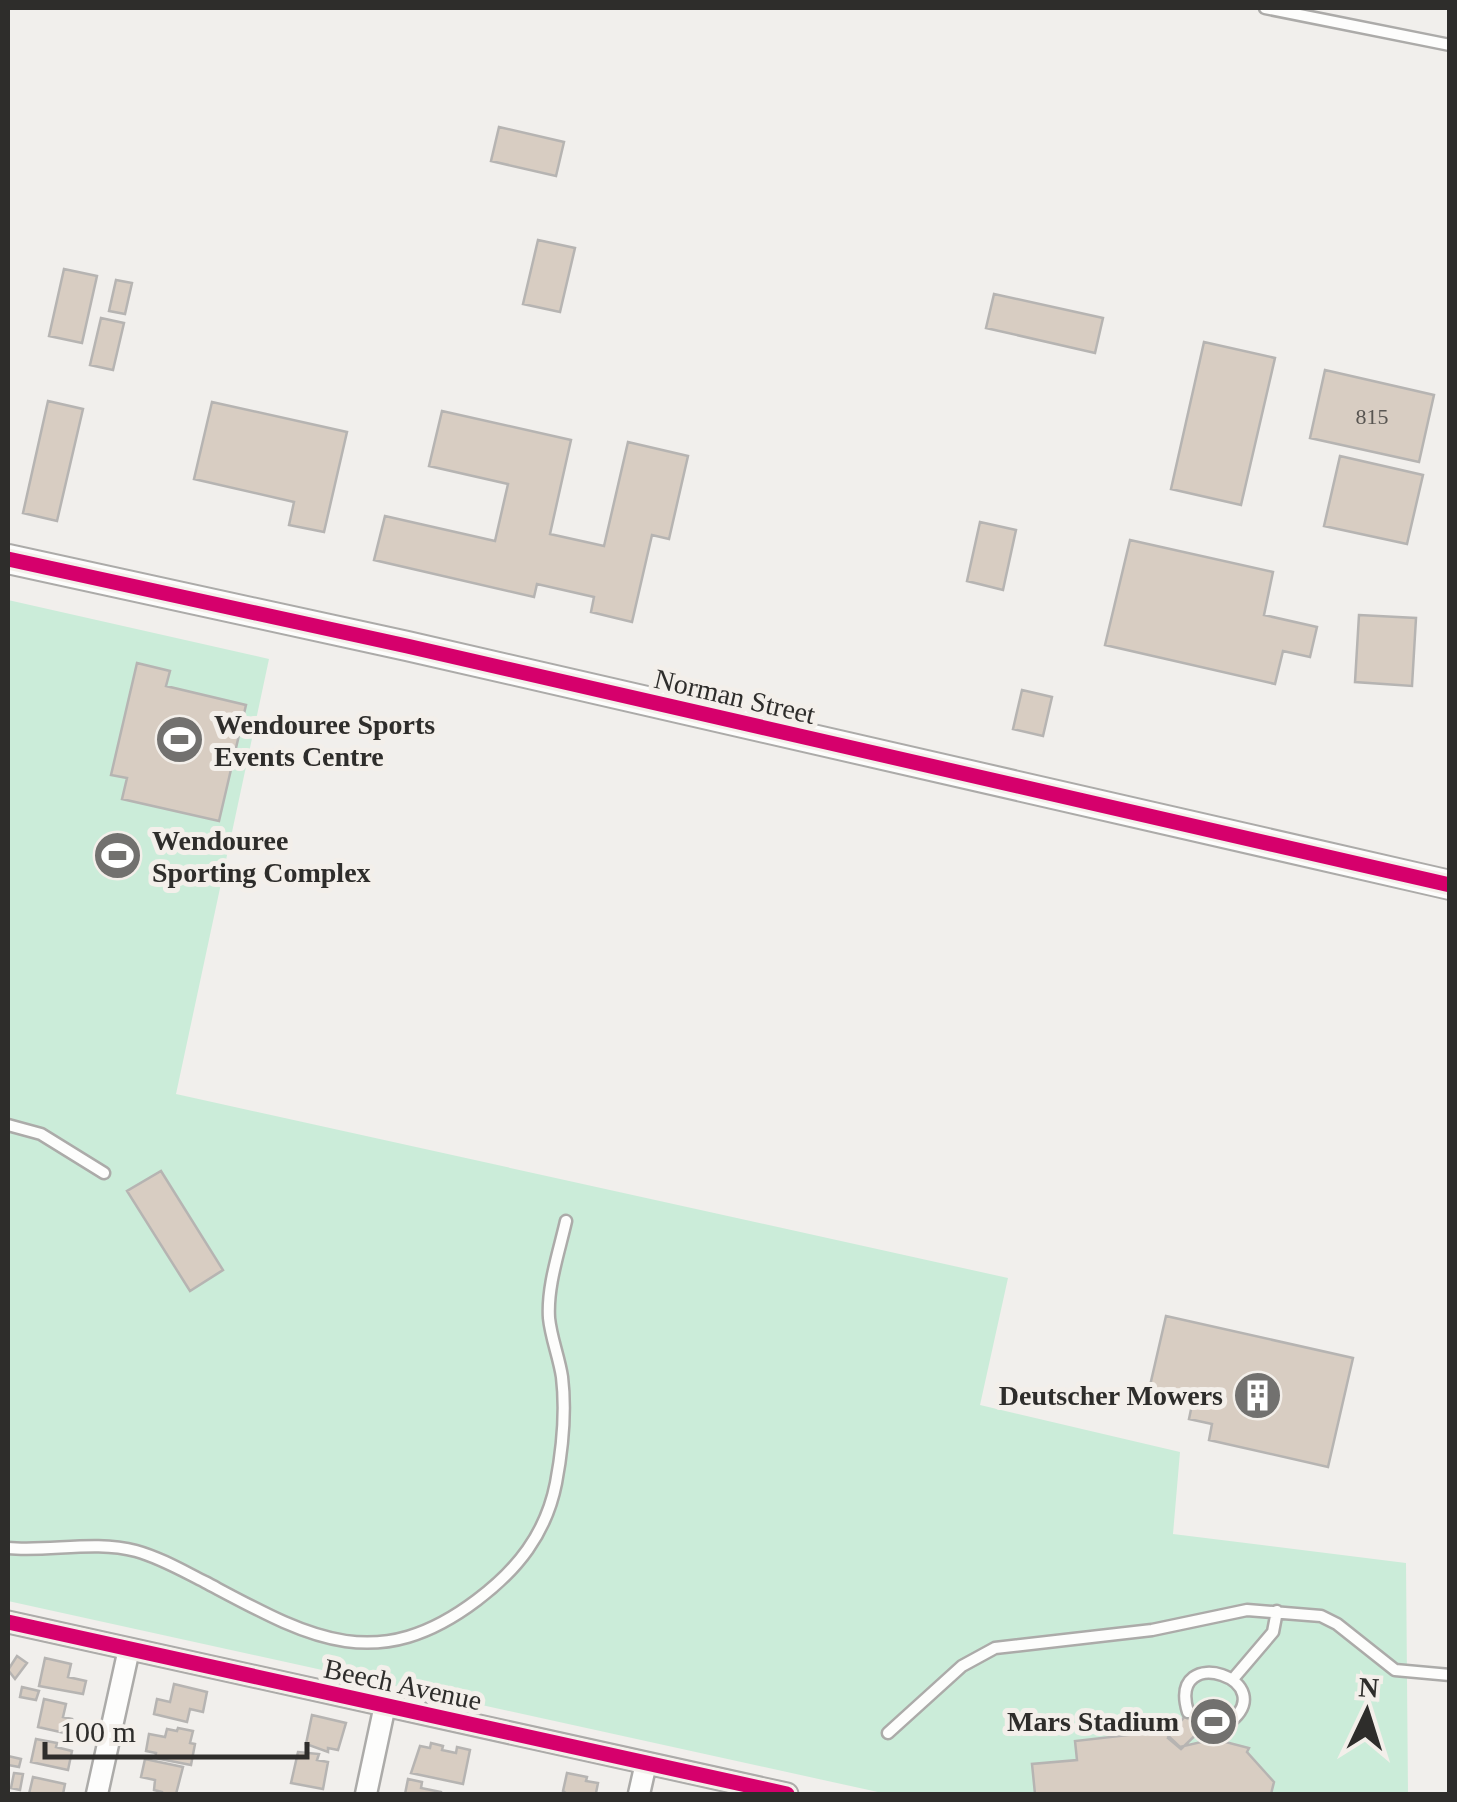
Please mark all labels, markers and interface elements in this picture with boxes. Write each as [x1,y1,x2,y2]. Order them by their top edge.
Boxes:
house number: 815 [1356,404,1389,429]
street label: Norman Street [651,663,819,730]
place label: Wendouree Sports Events Centre [214,709,435,772]
sports icon: Wendouree Sports Events Centre [153,714,205,766]
place label: Wendouree Sporting Complex [152,825,371,888]
sports icon: Wendouree Sporting Complex [91,830,143,882]
building icon: Deutscher Mowers [1232,1369,1284,1421]
place label: Deutscher Mowers [999,1380,1223,1411]
street label: Beech Avenue [321,1653,485,1716]
north arrow [1317,1662,1417,1762]
text: N [1358,1671,1380,1704]
sports icon: Mars Stadium [1188,1695,1240,1747]
scale bar [45,1697,308,1759]
place label: Mars Stadium [1007,1706,1179,1737]
text: 100 m [60,1715,136,1748]

